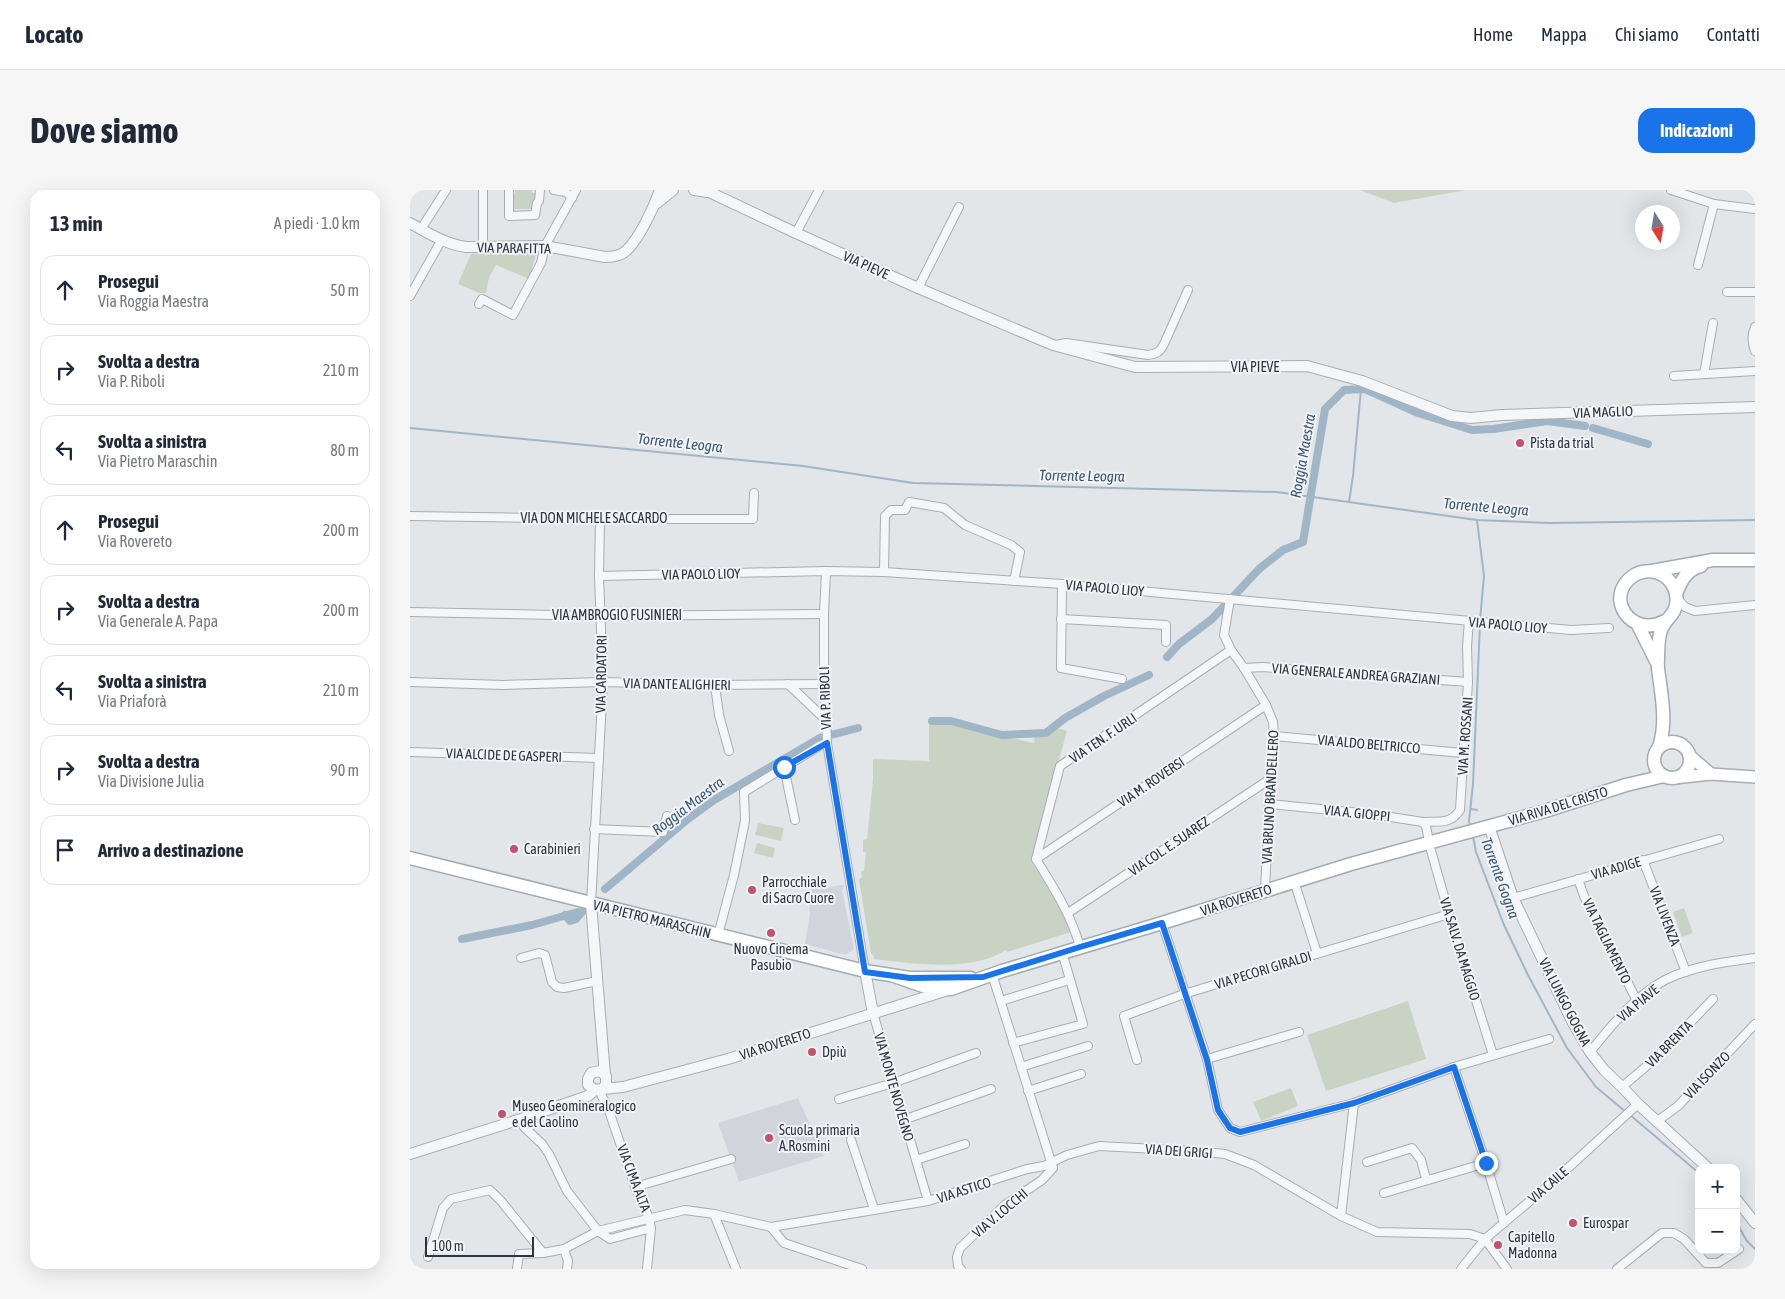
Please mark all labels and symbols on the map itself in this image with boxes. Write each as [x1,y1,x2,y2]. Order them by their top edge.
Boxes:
north arrow [1635,205,1680,250]
street label: VIA PARAFITTA [477,239,551,257]
street label: VIA PIEVE [841,248,891,282]
street label: VIA PIEVE [1231,359,1279,375]
street label: VIA MAGLIO [1573,403,1633,421]
water label: Roggia Maestra [1287,412,1318,499]
water label: Torrente Leogra [637,430,724,455]
place label: Pista da trial [1530,435,1594,451]
marker: Pista da trial [1514,437,1526,449]
water label: Torrente Leogra [1039,466,1125,485]
water label: Torrente Leogra [1443,494,1529,519]
street label: VIA DON MICHELE SACCARDO [521,510,668,526]
street label: VIA PAOLO LIOY [661,565,741,583]
street label: VIA PAOLO LIOY [1065,577,1146,599]
street label: VIA AMBROGIO FUSINIERI [552,607,682,623]
street label: VIA PAOLO LIOY [1468,614,1549,636]
street label: VIA CARDATORI [592,635,610,713]
street label: VIA GENERALE ANDREA GRAZIANI [1271,660,1441,688]
street label: VIA P. RIBOLI [816,666,834,730]
street label: VIA DANTE ALIGHIERI [623,675,731,693]
street label: VIA M. ROSSANI [1454,696,1476,776]
street label: VIA TEN. F. URLI [1066,710,1140,766]
street label: VIA BRUNO BRANDELLERO [1259,730,1281,864]
street label: VIA ALDO BELTRICCO [1317,732,1421,756]
street label: VIA ALCIDE DE GASPERI [446,745,562,765]
street label: VIA M. ROVERSI [1115,754,1187,810]
route start [773,756,796,779]
water label: Roggia Maestra [649,773,727,838]
street label: VIA RIVA DEL CRISTO [1506,783,1610,829]
street label: VIA A. GIOPPI [1323,802,1391,824]
street label: VIA COL. E. SUAREZ [1126,813,1212,879]
water label: Torrente Gogna [1478,835,1523,920]
place label: Carabinieri [524,841,581,857]
marker: Carabinieri [508,843,520,855]
street label: VIA ADIGE [1589,853,1643,883]
place label: Parrocchiale di Sacro Cuore [762,874,834,906]
street label: VIA ROVERETO [1198,881,1274,919]
marker: Parrocchiale di Sacro Cuore [746,884,758,896]
street label: VIA LIVENZA [1646,884,1684,948]
street label: VIA SALV. DA MAGGIO [1437,896,1483,1002]
street label: VIA TAGLIAMENTO [1580,896,1634,986]
street label: VIA PIETRO MARASCHIN [591,897,713,941]
marker: Nuovo Cinema Pasubio [765,927,777,939]
place label: Nuovo Cinema Pasubio [734,941,808,973]
street label: VIA PECORI GIRALDI [1213,948,1313,992]
street label: VIA LUNGO GOGNA [1536,955,1594,1049]
street label: VIA PIAVE [1614,981,1662,1025]
street label: VIA BRENTA [1642,1017,1696,1071]
street label: VIA ROVERETO [737,1025,813,1063]
street label: VIA MONTE NOVEGNO [871,1031,917,1143]
place label: Dpiù [822,1044,846,1060]
marker: Dpiù [806,1046,818,1058]
street label: VIA ISONZO [1681,1048,1733,1102]
place label: Museo Geomineralogico e del Caolino [512,1098,636,1130]
marker: Museo Geomineralogico e del Caolino [496,1108,508,1120]
place label: Scuola primaria A.Rosmini [779,1122,860,1154]
marker: Scuola primaria A.Rosmini [763,1132,775,1144]
street label: VIA DEI GRIGI [1145,1141,1213,1161]
street label: VIA CIMA ALTA [614,1142,654,1214]
route end [1475,1152,1498,1175]
street label: VIA CAILE [1525,1163,1571,1207]
street label: VIA ASTICO [935,1174,993,1206]
street label: VIA V. LOCCHI [969,1185,1031,1241]
place label: Eurospar [1583,1215,1630,1231]
marker: Eurospar [1567,1217,1579,1229]
place label: Capitello Madonna [1508,1229,1557,1261]
scale bar [425,1234,534,1257]
marker: Capitello Madonna [1492,1239,1504,1251]

